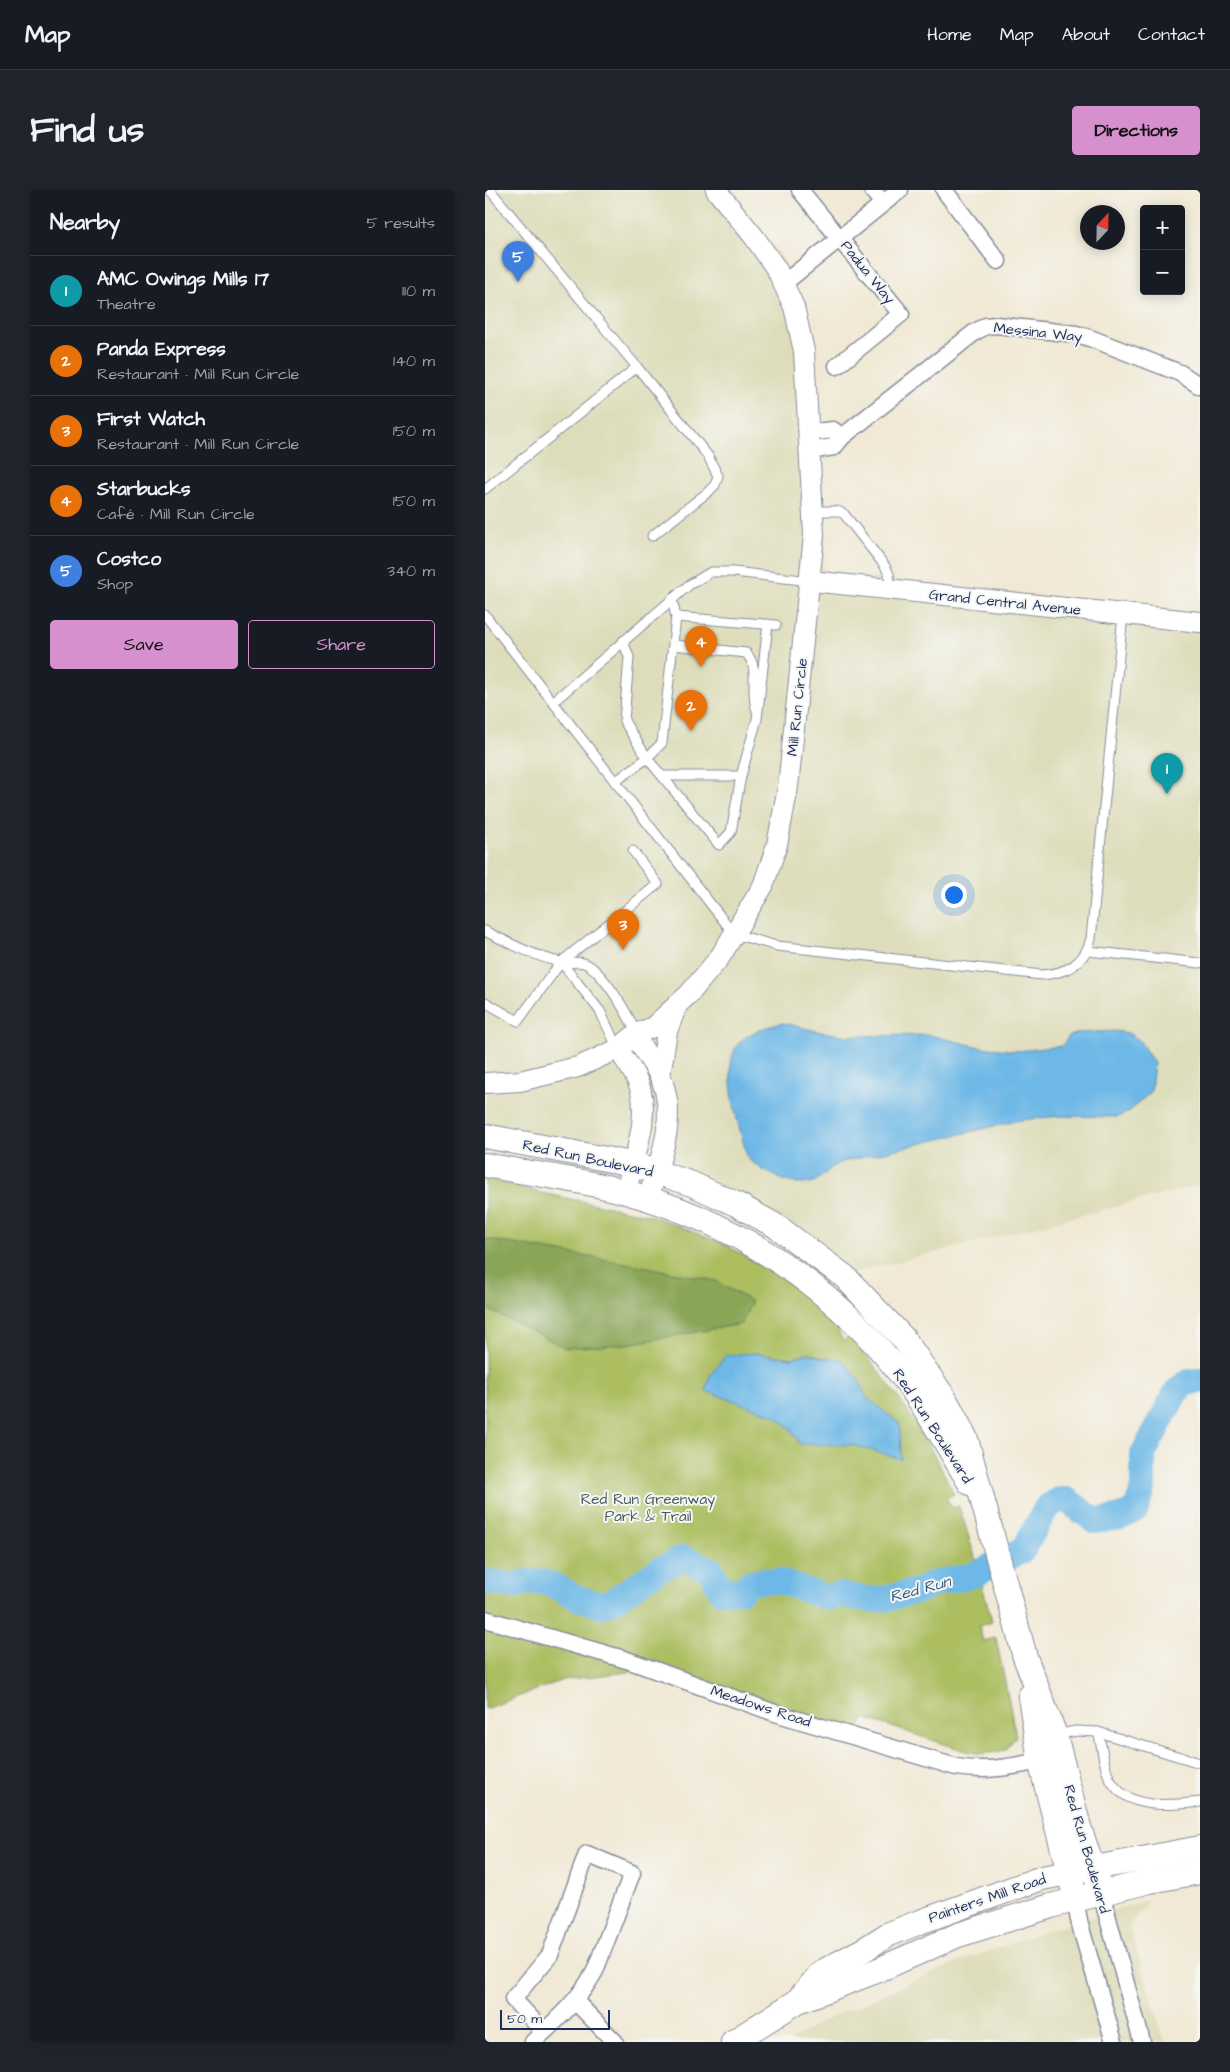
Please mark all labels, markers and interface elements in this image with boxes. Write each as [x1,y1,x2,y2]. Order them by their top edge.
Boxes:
text: Map [25,18,70,52]
text: Home [927,22,972,47]
text: Map [1000,22,1034,47]
text: About [1062,22,1110,47]
text: Contact [1138,22,1205,47]
text: Find us [30,106,144,155]
button: Directions [1072,106,1200,155]
north arrow [1080,205,1125,250]
map controls [1140,205,1185,295]
button: + [1140,205,1185,250]
text: Nearby [50,208,120,237]
text: 5 results [367,212,435,234]
street label: Padua Way [835,236,900,309]
pin: 5 [502,241,534,282]
button: − [1140,250,1185,295]
text: AMC Owings Mills 17 [97,266,269,293]
text: 1 [65,280,67,302]
text: 110 m [402,280,435,302]
text: Theatre [97,293,156,315]
street label: Messina Way [993,317,1083,349]
text: Panda Express [97,336,226,363]
text: 2 [61,350,71,372]
text: 140 m [393,350,435,372]
text: Restaurant · Mill Run Circle [97,363,299,385]
text: First Watch [97,406,205,433]
text: 3 [62,420,70,442]
text: 150 m [393,420,435,442]
text: Restaurant · Mill Run Circle [97,433,299,455]
text: Starbucks [97,476,191,503]
text: 4 [61,490,71,512]
text: 150 m [393,490,435,512]
text: Café · Mill Run Circle [97,503,255,525]
text: Costco [97,546,161,573]
text: 5 [60,560,72,582]
text: 340 m [387,560,435,582]
text: Shop [97,573,133,595]
street label: Grand Central Avenue [928,584,1082,621]
button: Save [50,620,238,669]
button: Share [248,620,435,669]
pin: 4 [685,626,717,667]
street label: Mill Run Circle [782,657,813,757]
pin: 2 [675,690,707,731]
pin: 1 [1151,753,1183,794]
your location [941,882,967,908]
pin: 3 [607,909,639,950]
street label: Red Run Boulevard [521,1134,655,1183]
street label: Red Run Boulevard [888,1365,978,1488]
park label: Red Run Greenway Park & Trail [581,1489,715,1527]
water label: Red Run [887,1570,955,1608]
street label: Meadows Road [708,1680,814,1733]
street label: Red Run Boulevard [1058,1782,1115,1916]
street label: Painters Mill Road [926,1868,1049,1928]
scale bar [500,2007,610,2030]
text: 50 m [507,2009,542,2029]

